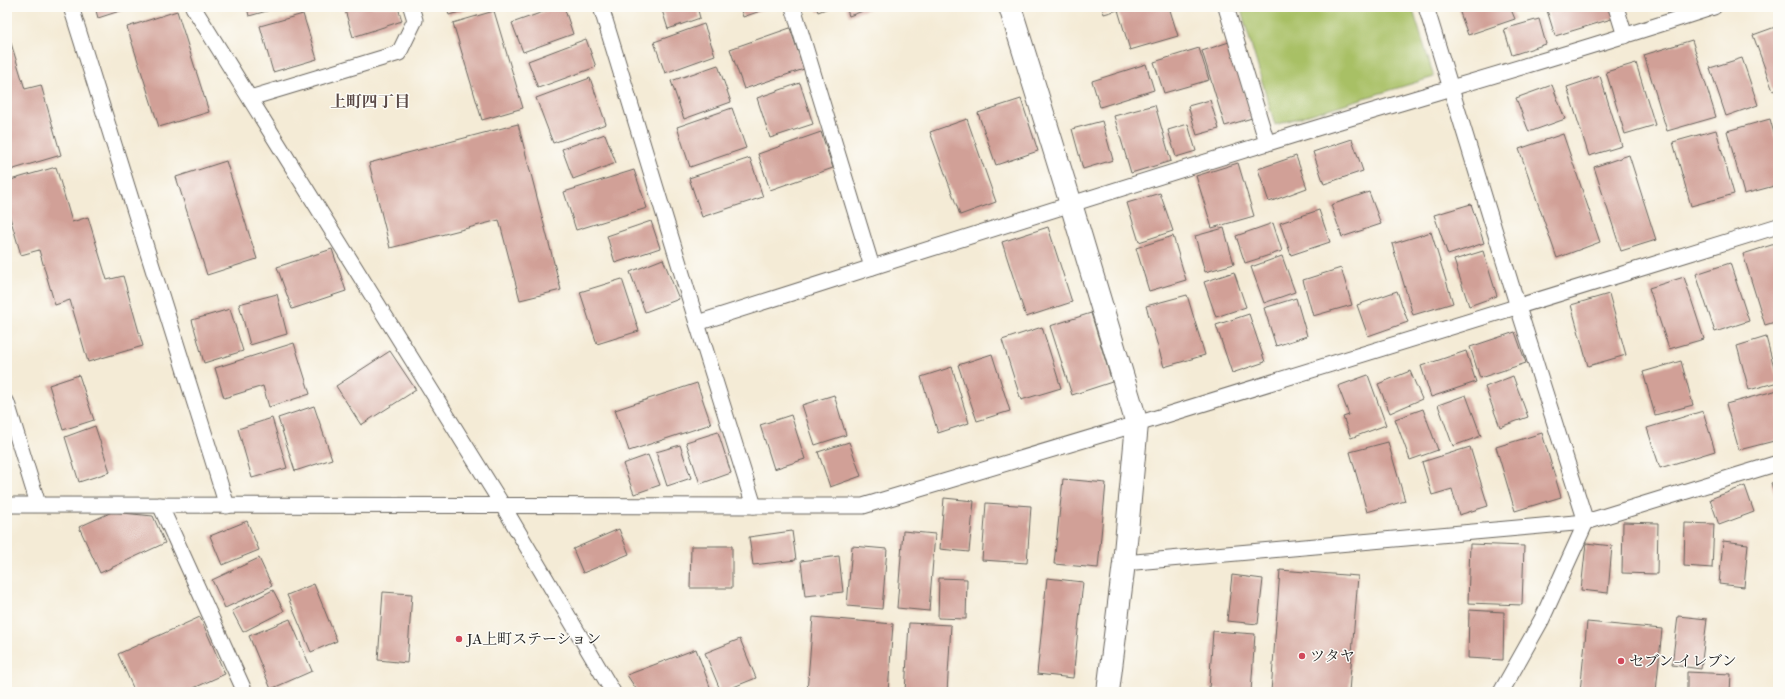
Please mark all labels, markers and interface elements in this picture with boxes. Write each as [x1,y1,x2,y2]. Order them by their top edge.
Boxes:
district label: 上町四丁目 [330,92,410,111]
place label: JA上町ステーション [466,630,601,648]
marker: JA上町ステーション [454,634,464,644]
place label: ツタヤ [1310,647,1355,665]
marker: ツタヤ [1297,651,1307,661]
place label: セブン-イレブン [1629,652,1737,670]
marker: セブン-イレブン [1616,656,1626,666]

